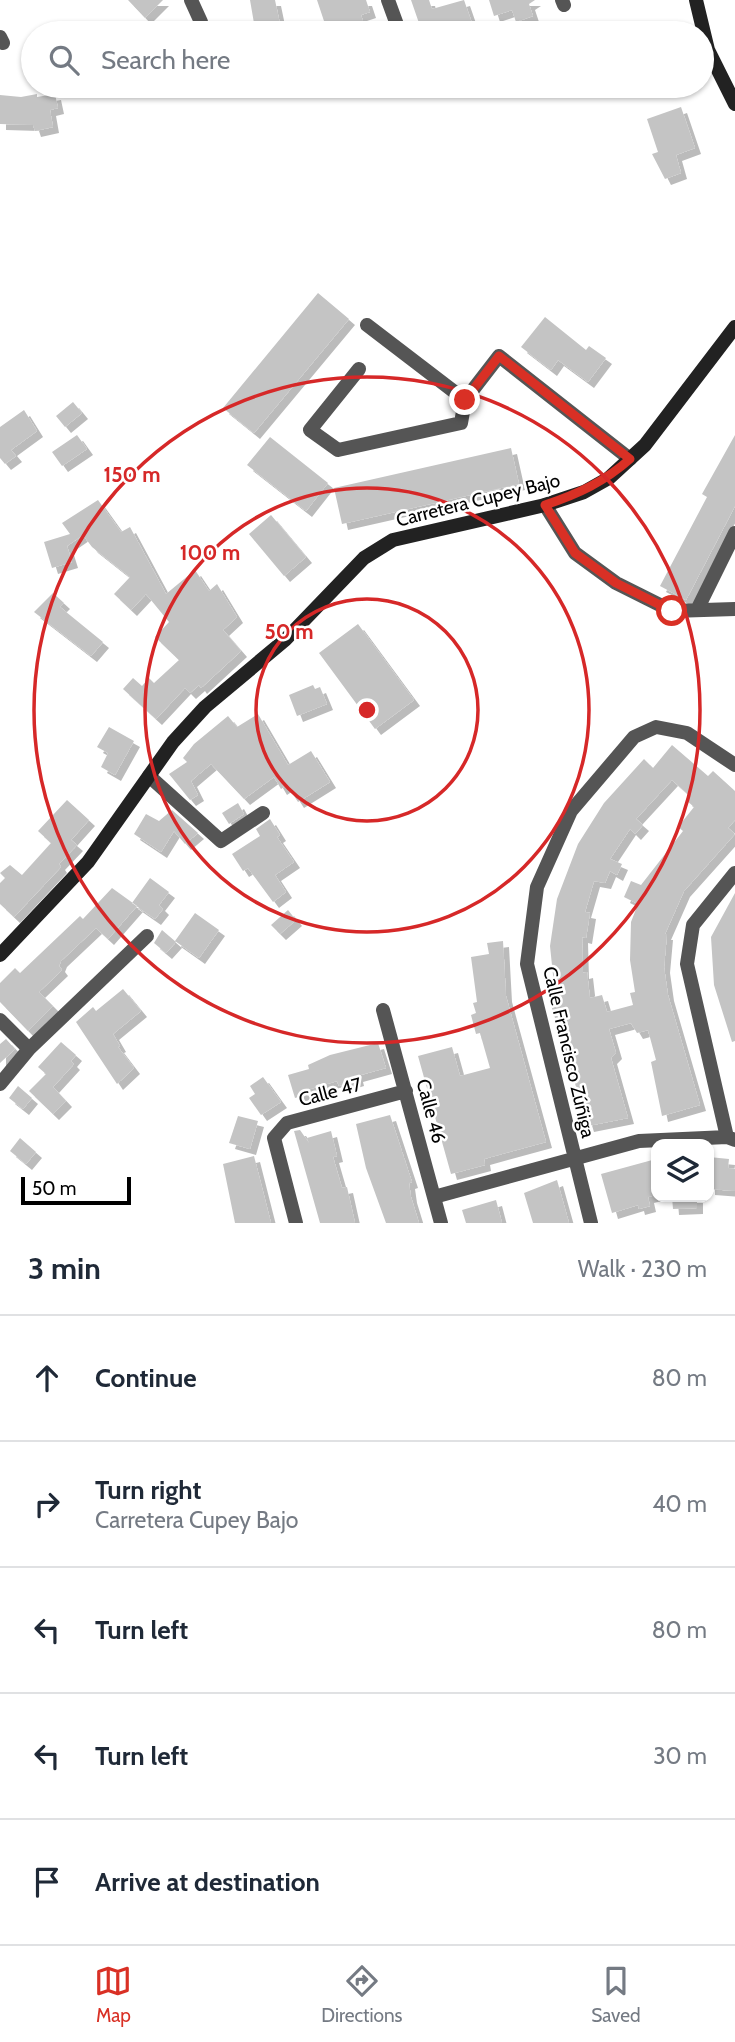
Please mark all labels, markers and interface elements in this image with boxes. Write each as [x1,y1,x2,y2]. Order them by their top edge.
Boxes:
search box [21,21,714,98]
icon: search [45,41,83,79]
text: Search here [101,44,230,76]
route end [449,384,480,415]
text: 150 m [104,462,160,487]
street label: Carretera Cupey Bajo [394,469,562,531]
text: 100 m [180,540,240,565]
route start [656,595,687,626]
text: 50 m [264,619,314,644]
centre of rings [355,698,379,722]
street label: Calle Francisco Zúñiga [538,964,600,1140]
street label: Calle 47 [296,1072,364,1111]
street label: Calle 46 [411,1076,451,1146]
map controls [651,1139,714,1202]
button: layers [651,1139,714,1202]
scale bar [21,1174,131,1206]
text: 50 m [32,1177,76,1200]
text: 3 min [28,1250,101,1287]
text: Walk · 230 m [578,1255,707,1283]
icon: ahead [28,1359,66,1397]
text: Continue [95,1362,197,1394]
text: 80 m [652,1364,707,1392]
text: Turn right [95,1474,201,1506]
icon: right [28,1485,66,1523]
text: 40 m [652,1490,707,1518]
text: Carretera Cupey Bajo [95,1506,298,1534]
icon: left [28,1611,66,1649]
text: Turn left [95,1614,188,1646]
text: 80 m [652,1616,707,1644]
icon: left [28,1737,66,1775]
text: Turn left [95,1740,188,1772]
text: 30 m [653,1742,707,1770]
icon: arrive [28,1863,66,1901]
text: Arrive at destination [95,1866,320,1898]
tab: Map [94,1962,132,2027]
tab: Directions [321,1962,402,2027]
tab: Saved [591,1962,641,2027]

